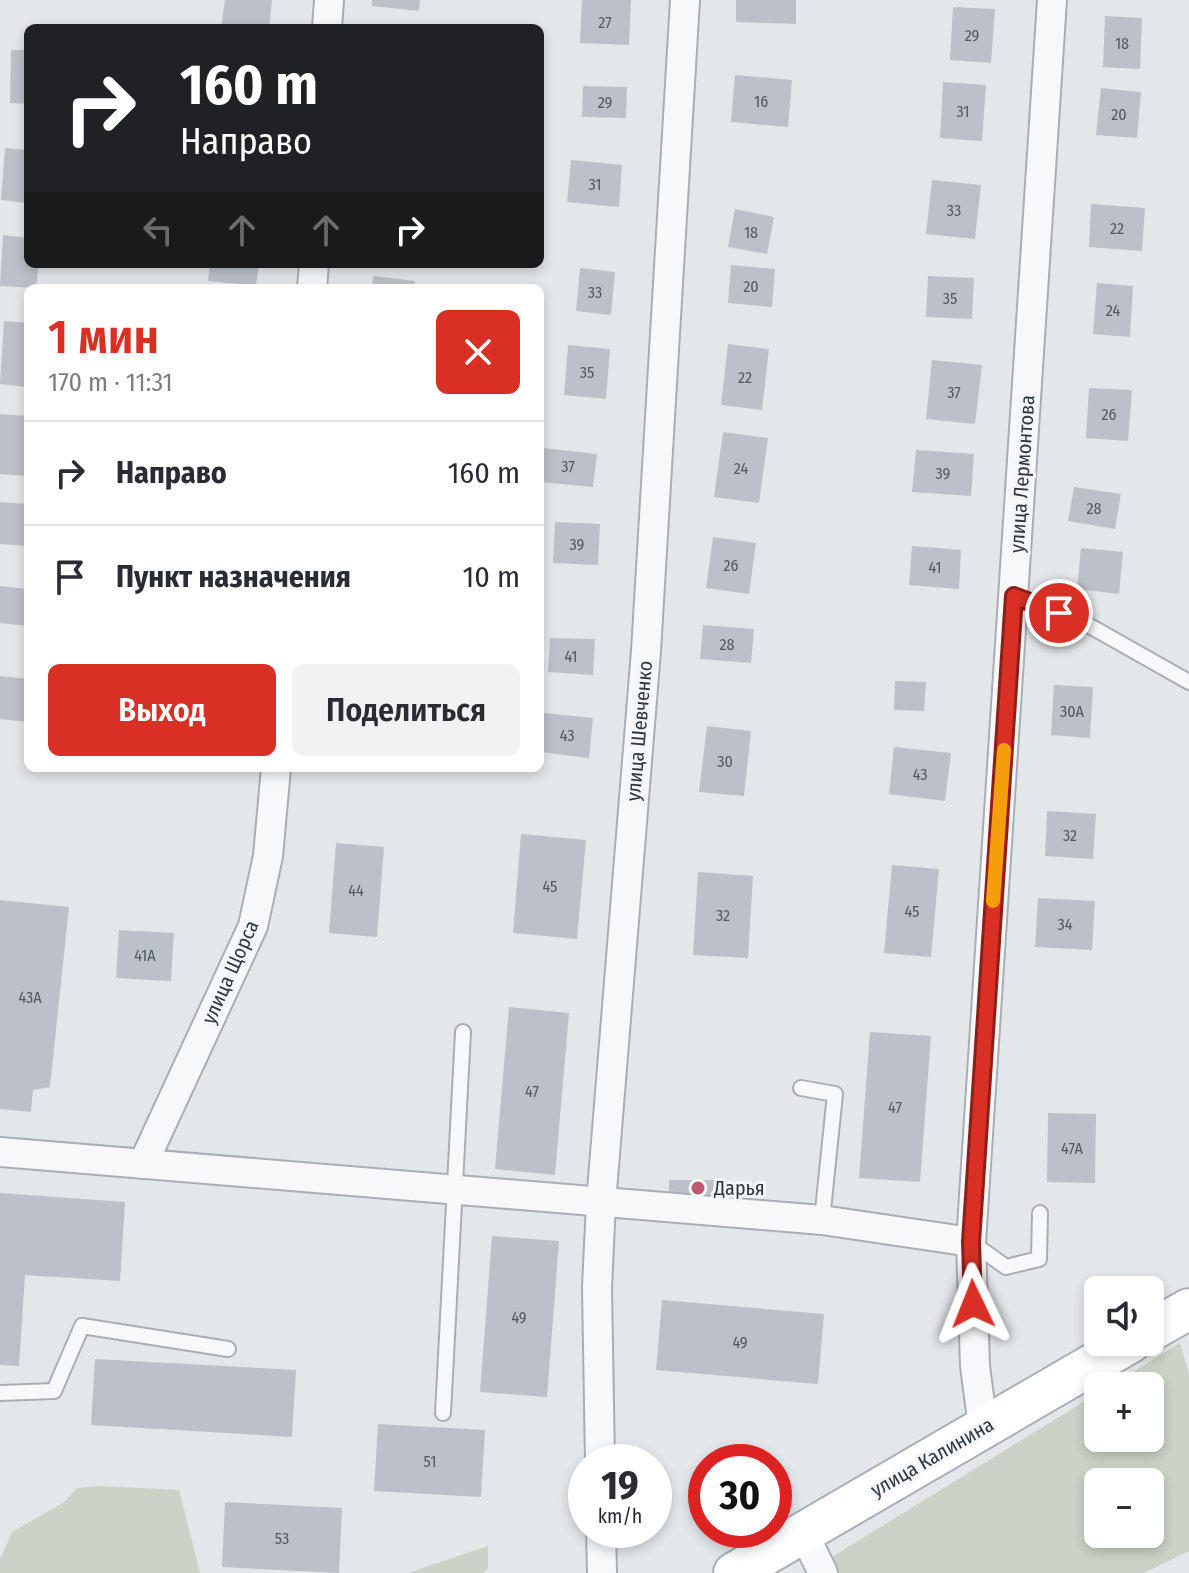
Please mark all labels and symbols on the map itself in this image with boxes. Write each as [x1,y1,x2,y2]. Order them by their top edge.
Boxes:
house number: 27 [598,13,612,32]
house number: 29 [965,26,980,45]
house number: 18 [1115,34,1129,53]
house number: 16 [754,92,768,111]
house number: 29 [598,93,613,112]
house number: 31 [956,102,970,121]
house number: 20 [1111,105,1127,124]
house number: 31 [588,175,602,194]
house number: 33 [947,201,961,220]
house number: 22 [1110,219,1124,238]
house number: 18 [744,223,758,242]
house number: 20 [743,277,759,296]
house number: 33 [588,283,602,302]
house number: 35 [943,289,957,308]
house number: 24 [1106,301,1120,320]
house number: 35 [580,363,594,382]
house number: 22 [738,368,752,387]
house number: 37 [947,383,961,402]
street label: улица Лермонтова [1005,394,1039,554]
house number: 26 [1102,405,1117,424]
house number: 37 [561,457,575,476]
house number: 24 [734,459,748,478]
house number: 39 [936,464,951,483]
house number: 28 [1086,499,1102,518]
house number: 39 [570,535,585,554]
house number: 26 [724,556,739,575]
house number: 41 [928,558,942,577]
pin [1025,579,1093,647]
house number: 28 [719,635,735,654]
house number: 41 [564,647,578,666]
street label: улица Шевченко [621,660,657,802]
house number: 30А [1060,702,1085,721]
house number: 43 [560,726,574,745]
house number: 30 [717,752,733,771]
house number: 43 [913,765,927,784]
house number: 32 [1063,826,1077,845]
house number: 45 [543,877,557,896]
house number: 44 [348,881,364,900]
house number: 45 [905,902,919,921]
house number: 32 [716,906,730,925]
house number: 34 [1058,915,1073,934]
street label: улица Щорса [197,917,263,1027]
house number: 41А [134,946,156,965]
house number: 43А [18,988,42,1007]
house number: 47 [525,1082,539,1101]
house number: 47 [888,1098,902,1117]
house number: 47А [1061,1139,1084,1158]
place label: Дарья [713,1176,765,1200]
marker: Дарья [689,1179,707,1197]
position arrow [931,1262,1015,1346]
house number: 49 [511,1308,527,1327]
house number: 49 [732,1333,748,1352]
street label: улица Калинина [866,1412,998,1502]
speed limit sign: 30 [688,1444,792,1548]
house number: 51 [424,1452,436,1471]
house number: 53 [275,1529,289,1548]

